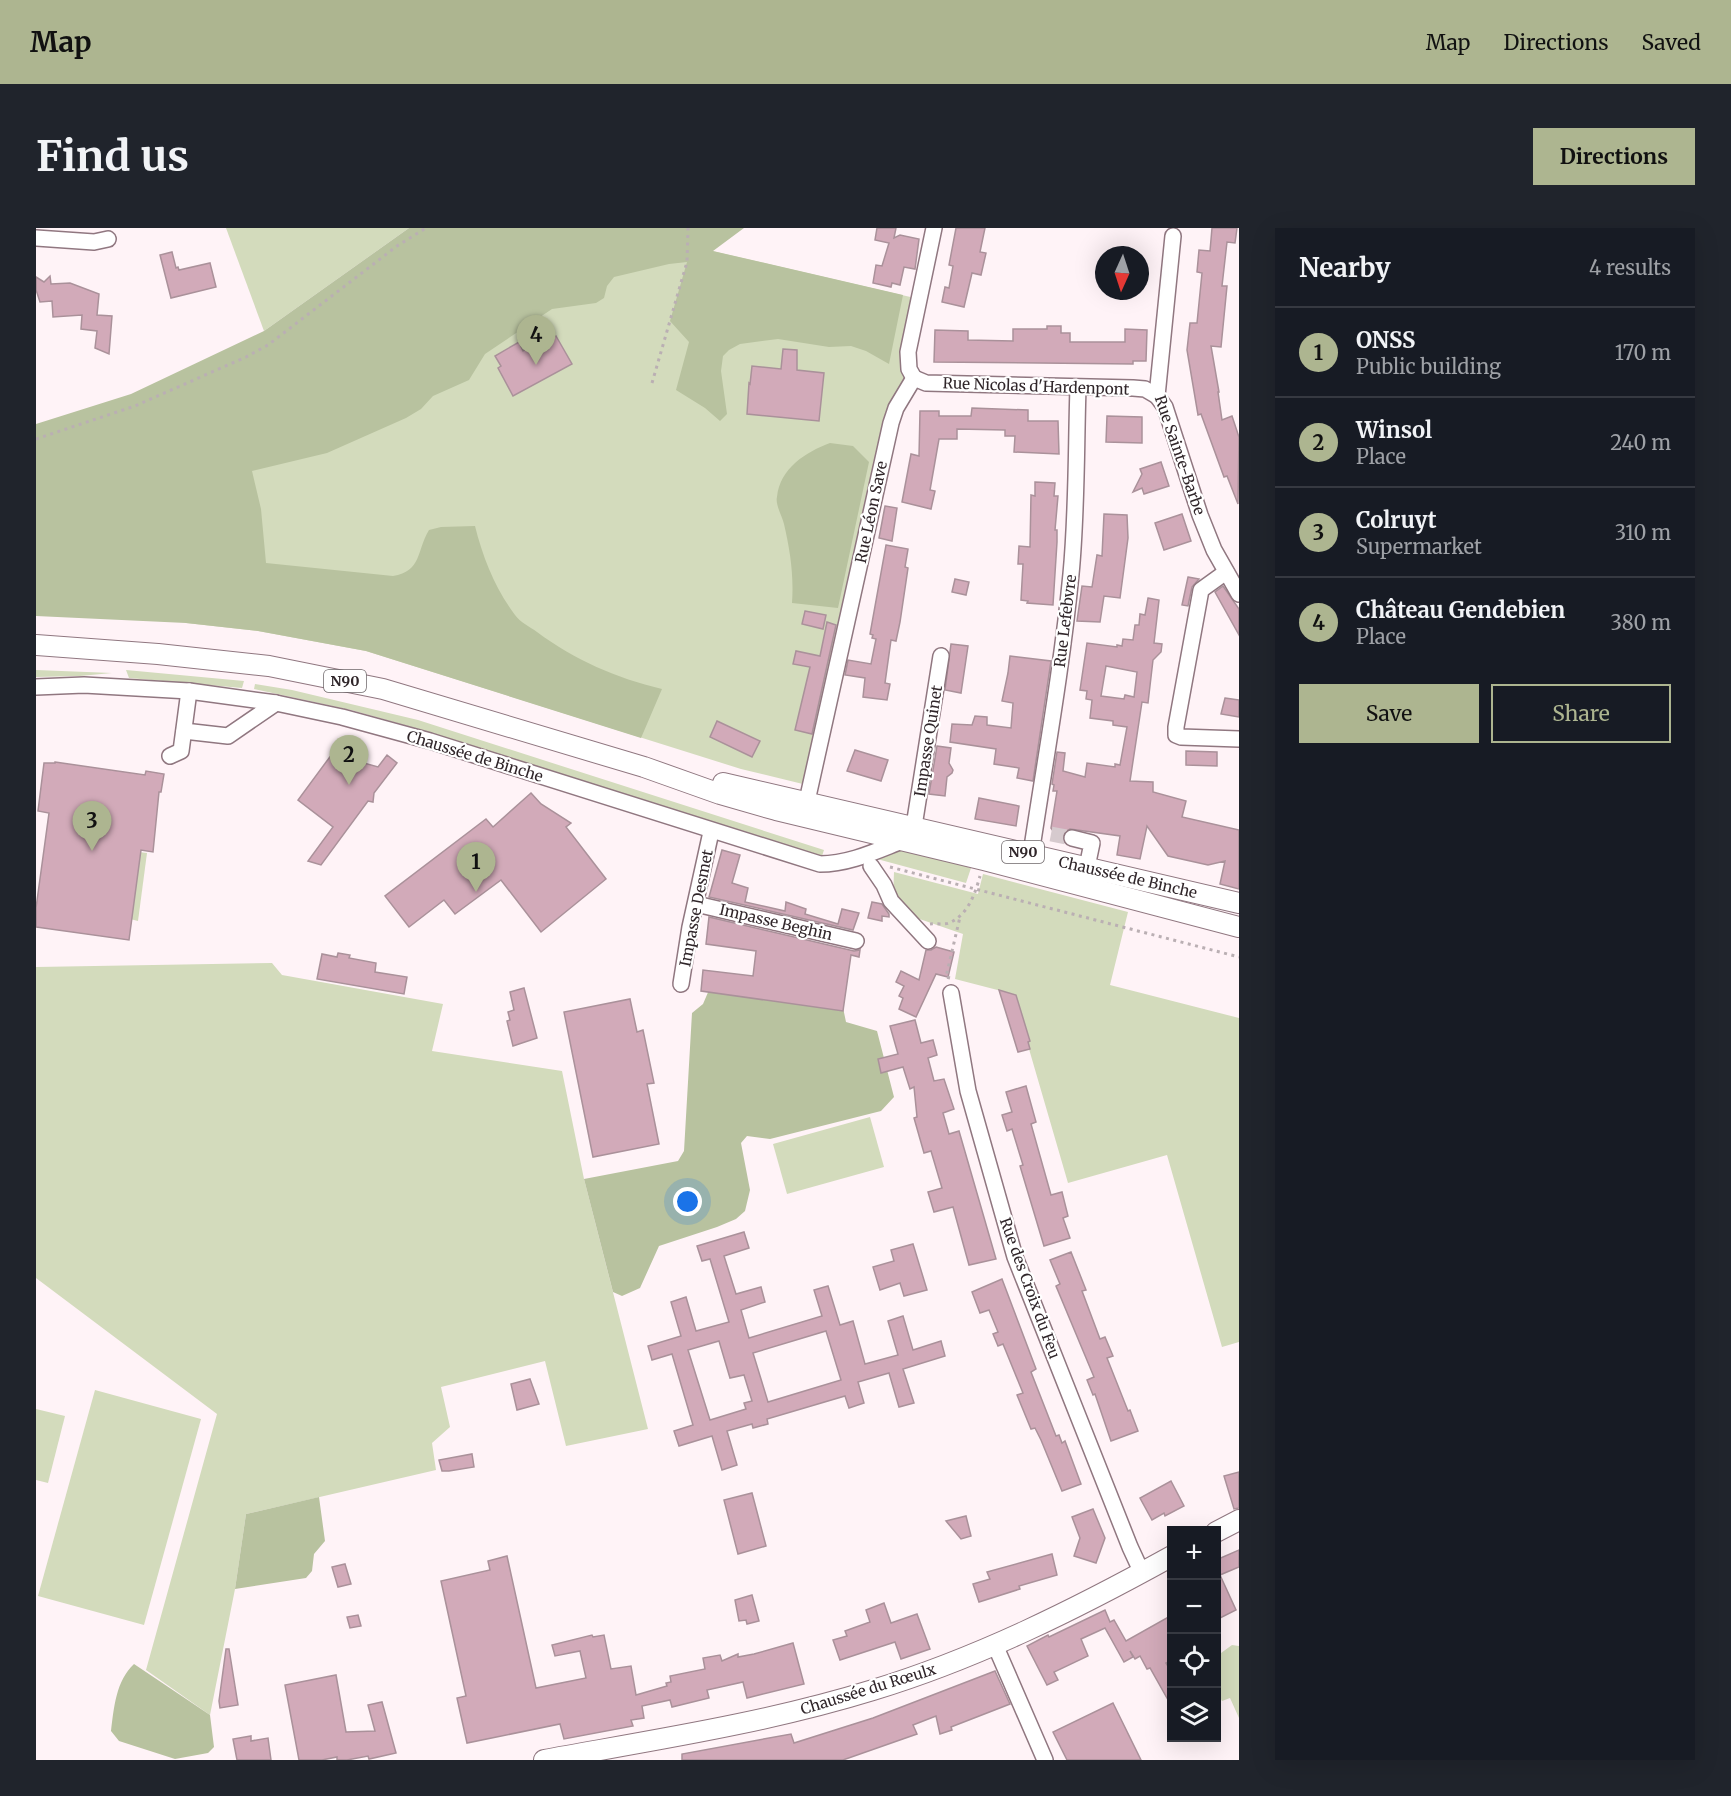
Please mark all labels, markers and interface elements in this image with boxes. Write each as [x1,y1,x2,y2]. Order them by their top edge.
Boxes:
text: Map [30,24,92,60]
text: Map [1426,29,1470,56]
text: Directions [1503,29,1608,56]
text: Saved [1641,29,1701,56]
button: Directions [1533,128,1695,185]
text: Find us [36,130,189,182]
north arrow [1095,246,1149,300]
text: Nearby [1299,251,1391,284]
text: 4 results [1589,255,1671,280]
pin: 4 [516,316,556,365]
text: ONSS [1356,326,1415,354]
text: 1 [1314,340,1323,365]
text: 170 m [1615,340,1671,365]
text: Public building [1356,354,1501,379]
street label: Rue Nicolas d'Hardenpont [942,373,1130,399]
street label: Rue Sainte-Barbe [1151,393,1209,518]
text: Winsol [1356,416,1432,444]
text: 2 [1313,430,1324,455]
text: 240 m [1610,430,1671,455]
text: Place [1356,444,1406,469]
street label: Rue Léon Save [851,459,891,565]
text: Colruyt [1356,506,1437,534]
text: 3 [1313,520,1324,545]
text: 310 m [1615,520,1671,545]
text: Supermarket [1356,534,1482,559]
street label: Rue Lefebvre [1050,573,1080,669]
text: Château Gendebien [1356,596,1565,624]
text: 4 [1312,610,1325,635]
text: 380 m [1610,610,1671,635]
text: Place [1356,624,1406,649]
road number: N90 [324,670,366,692]
street label: Impasse Quinet [910,684,946,798]
button: Save [1299,684,1479,743]
button: Share [1491,684,1671,743]
street label: Chaussée de Binche [405,726,546,786]
pin: 2 [330,736,368,785]
pin: 3 [72,802,112,851]
road number: N90 [1002,841,1044,863]
pin: 1 [456,842,496,892]
street label: Impasse Desmet [675,848,717,968]
street label: Chaussée de Binche [1057,852,1199,902]
street label: Impasse Beghin [718,900,834,944]
your location [673,1187,702,1216]
street label: Rue des Croix du Feu [996,1215,1064,1361]
map controls [1167,1526,1221,1742]
button: + [1167,1526,1221,1580]
button: − [1167,1580,1221,1634]
button: locate [1167,1634,1221,1688]
street label: Chaussée du Rœulx [798,1659,938,1719]
button: layers [1167,1688,1221,1742]

